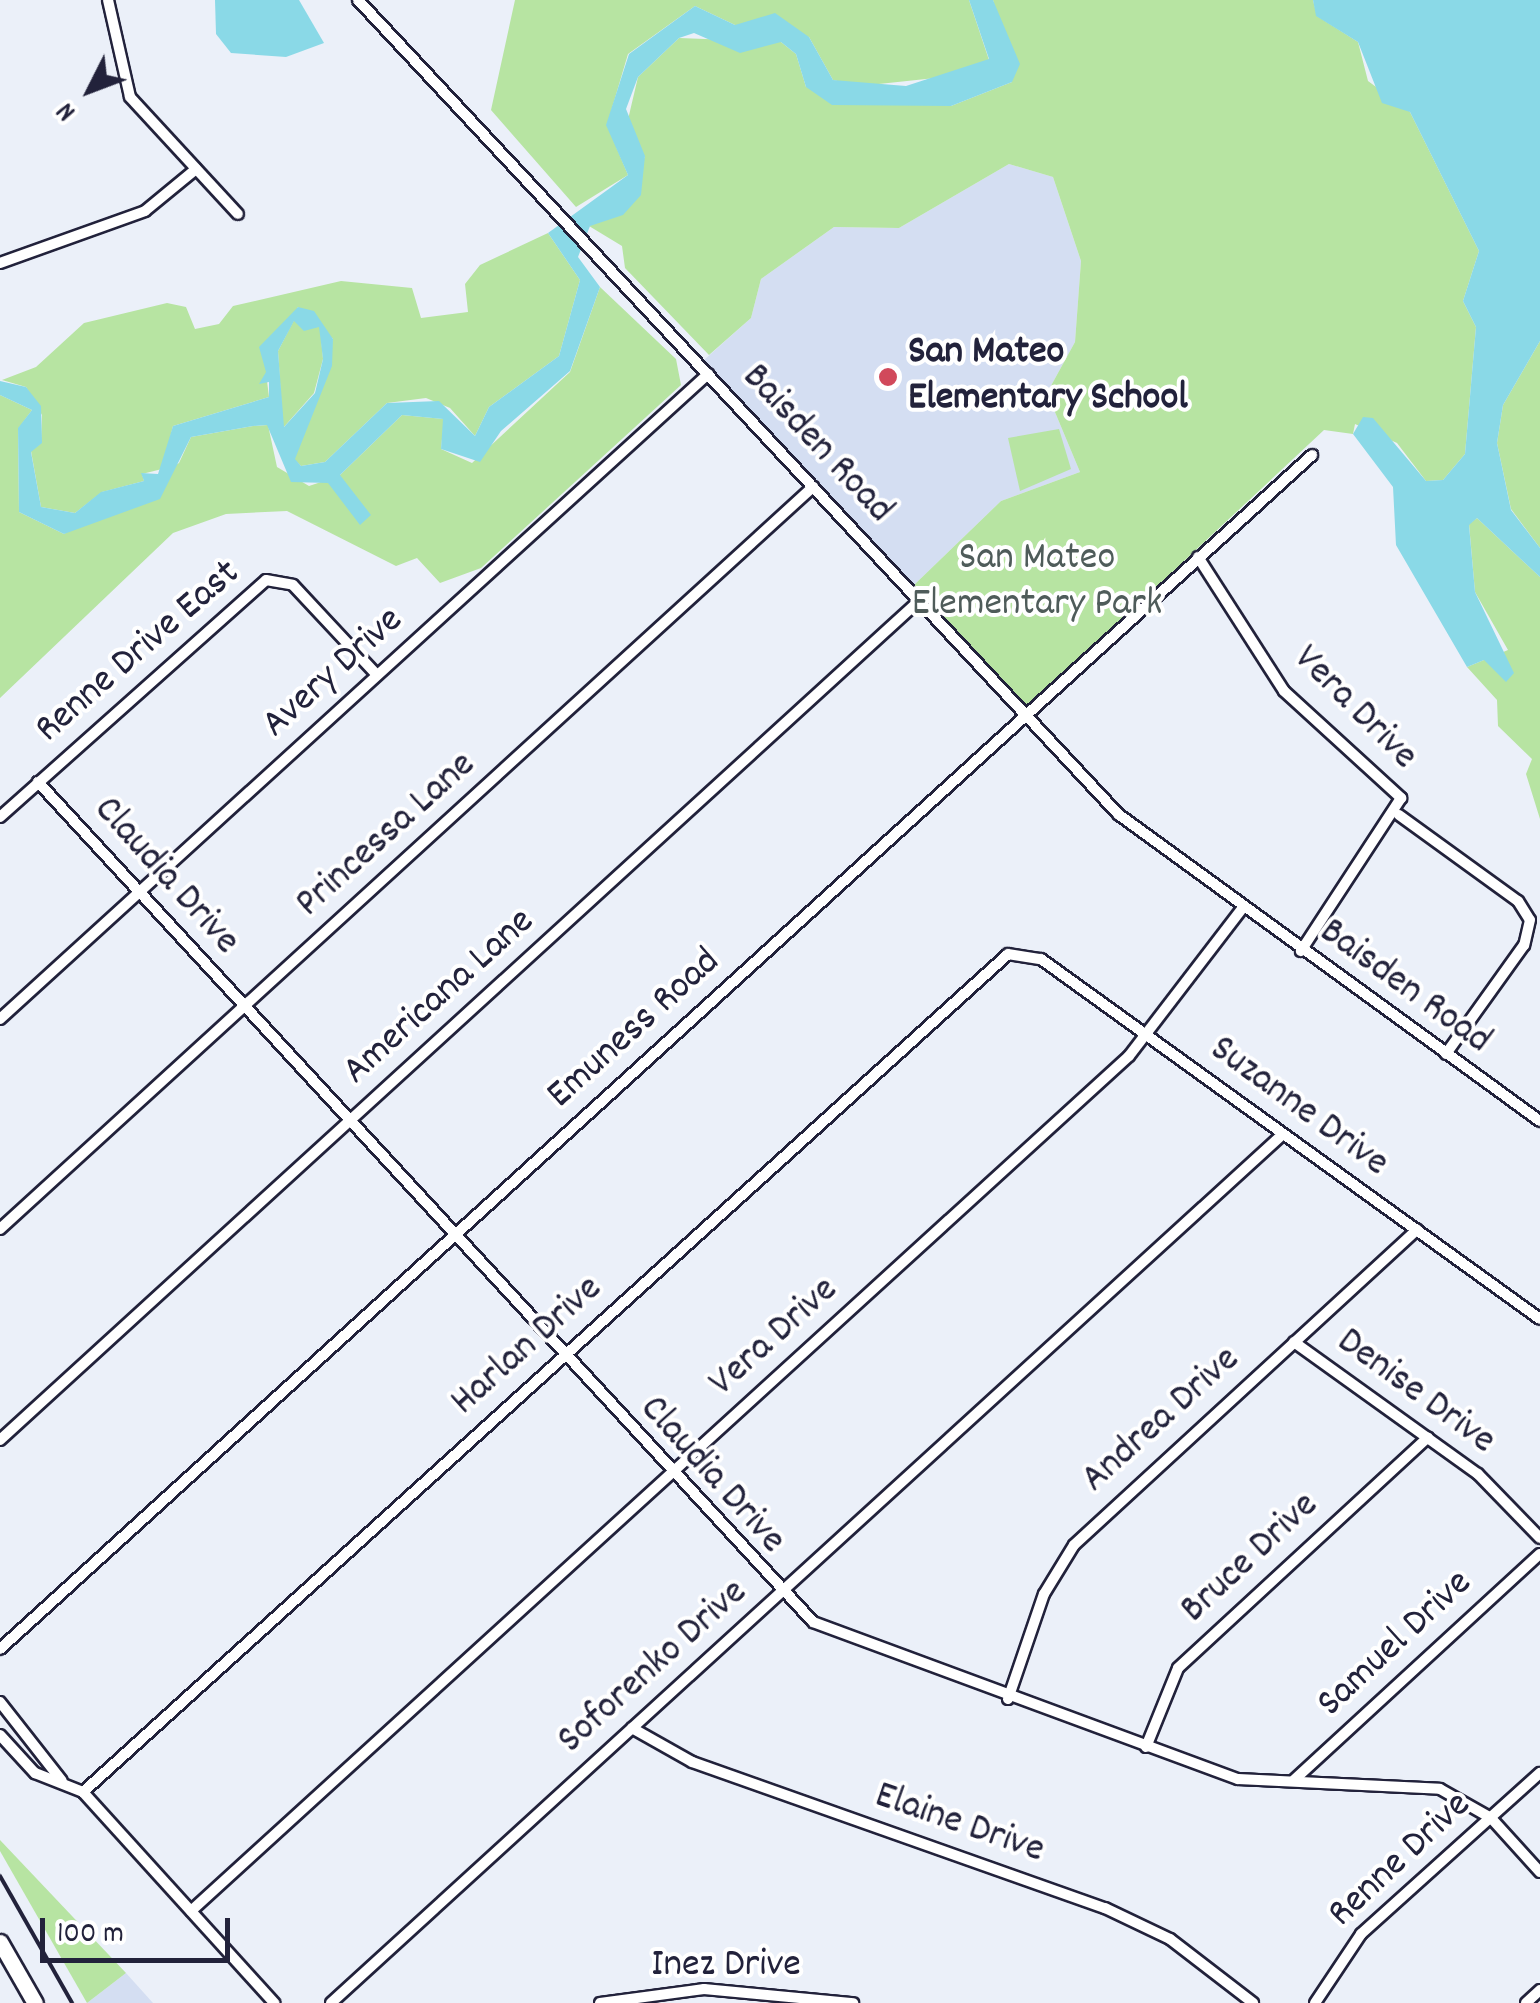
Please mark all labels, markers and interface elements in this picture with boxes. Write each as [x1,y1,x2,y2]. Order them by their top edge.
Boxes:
north arrow [40,40,140,140]
text: N [48,92,87,129]
place label: San Mateo Elementary School [908,330,1188,424]
street label: Baisden Road [730,355,902,535]
marker: San Mateo Elementary School [877,366,899,388]
park label: San Mateo Elementary Park [912,536,1162,630]
street label: Renne Drive East [27,551,251,755]
street label: Avery Drive [254,598,414,750]
street label: Vera Drive [1282,637,1426,781]
street label: Princessa Lane [287,743,487,929]
street label: Claudia Drive [81,788,249,966]
street label: Americana Lane [334,899,546,1097]
street label: Baisden Road [1309,910,1499,1066]
street label: Emuness Road [538,940,732,1120]
street label: Suzanne Drive [1199,1027,1397,1189]
street label: Harlan Drive [442,1267,614,1427]
street label: Vera Drive [701,1268,849,1408]
street label: Denise Drive [1326,1319,1504,1467]
street label: Andrea Drive [1073,1337,1251,1505]
street label: Claudia Drive [627,1387,795,1565]
street label: Bruce Drive [1172,1483,1330,1635]
street label: Samuel Drive [1309,1561,1483,1729]
street label: Soforenko Drive [549,1570,759,1766]
street label: Elaine Drive [868,1774,1050,1876]
street label: Renne Drive [1320,1783,1482,1939]
scale bar [45,1898,235,1960]
text: 100 m [57,1914,124,1957]
street label: Inez Drive [651,1943,801,1991]

